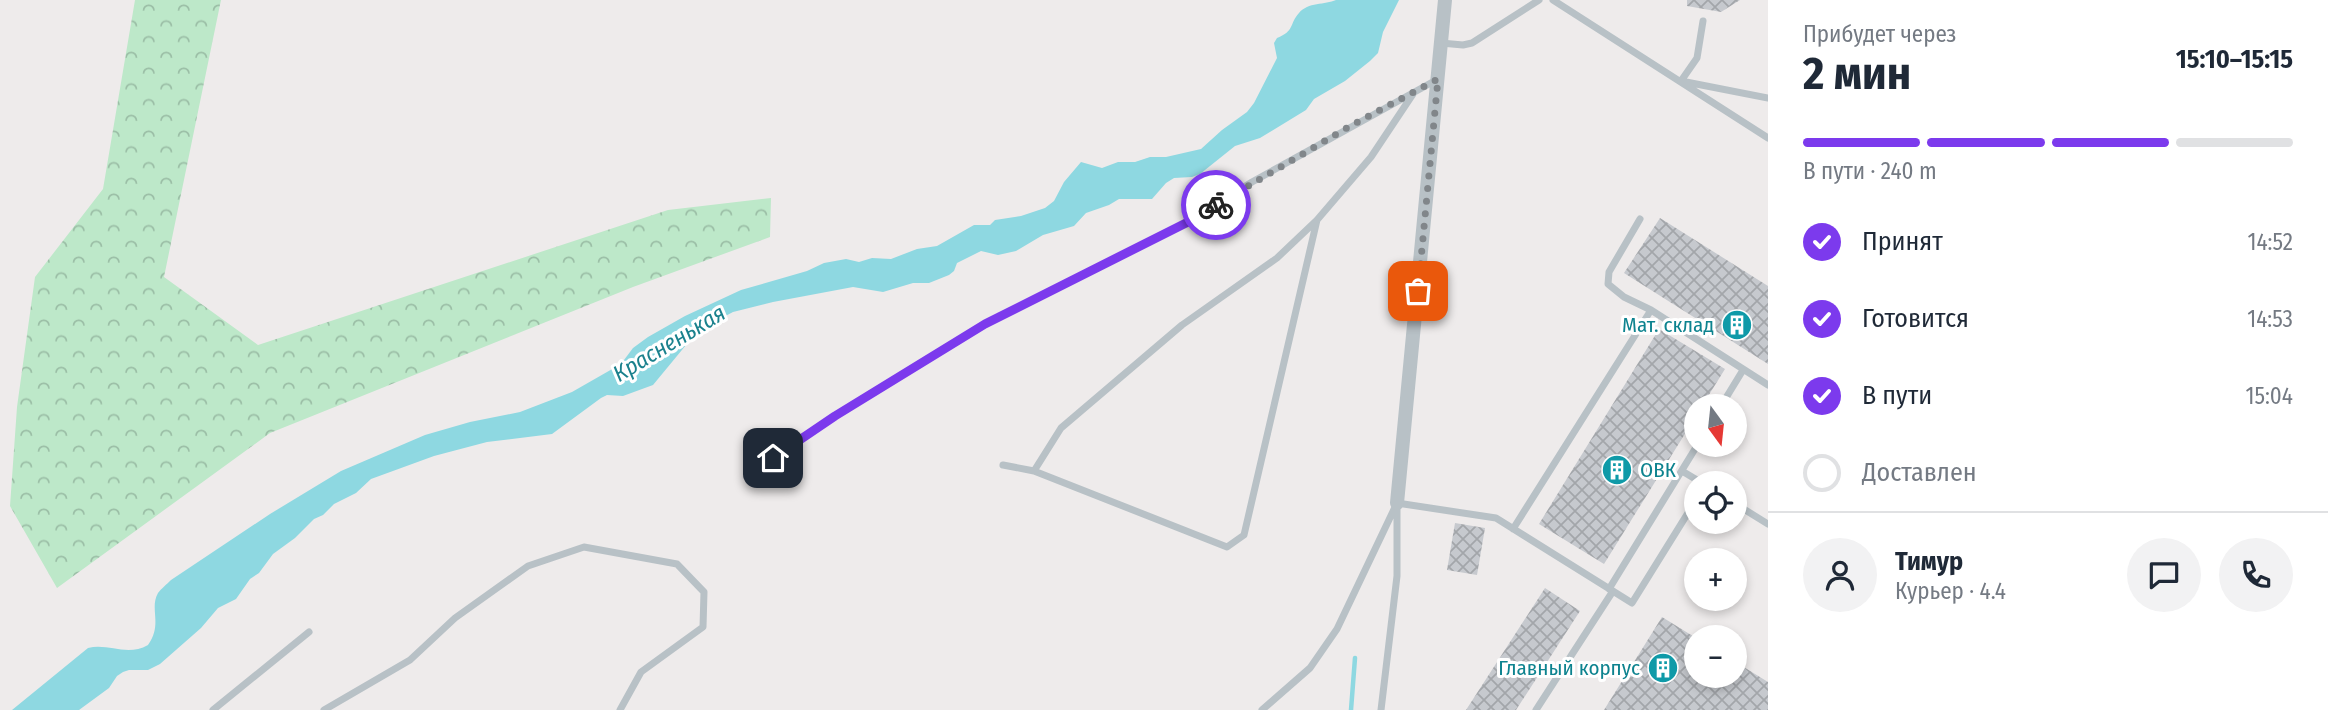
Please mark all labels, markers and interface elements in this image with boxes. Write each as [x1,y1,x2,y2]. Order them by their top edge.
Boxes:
text: Прибудет через [1803,20,1956,48]
text: 15:10–15:15 [2176,44,2293,75]
text: 2 мин [1803,46,1911,101]
text: В пути · 240 m [1803,157,1937,185]
courier [1181,170,1251,240]
icon: bike [1197,186,1235,224]
icon: check [1803,223,1841,261]
text: Принят [1862,226,1943,257]
text: 14:52 [2247,228,2293,256]
pin [1388,261,1448,321]
icon: bag [1399,272,1437,310]
water label: Красненькая [608,298,730,388]
icon: check [1803,300,1841,338]
text: Готовится [1862,303,1969,334]
text: 14:53 [2247,305,2293,333]
building icon: Мат. склад [1720,308,1754,342]
place label: Мат. склад [1622,312,1714,338]
icon: check [1803,377,1841,415]
text: В пути [1862,380,1932,411]
text: 15:04 [2245,382,2293,410]
north arrow [1684,394,1746,457]
map controls [1684,394,1747,688]
pin [743,428,803,488]
icon: home [754,439,792,477]
building icon: ОВК [1600,453,1634,487]
place label: ОВК [1640,457,1677,483]
text: Доставлен [1862,457,1977,488]
button: locate [1684,471,1747,534]
button: person [1803,538,1877,612]
button: chat [2127,538,2201,612]
button: phone [2219,538,2293,612]
text: Тимур [1895,546,1963,577]
button: + [1684,548,1747,611]
text: Курьер · 4.4 [1895,577,2006,605]
button: − [1684,625,1747,688]
building icon: Главный корпус [1646,651,1680,685]
place label: Главный корпус [1498,655,1640,681]

